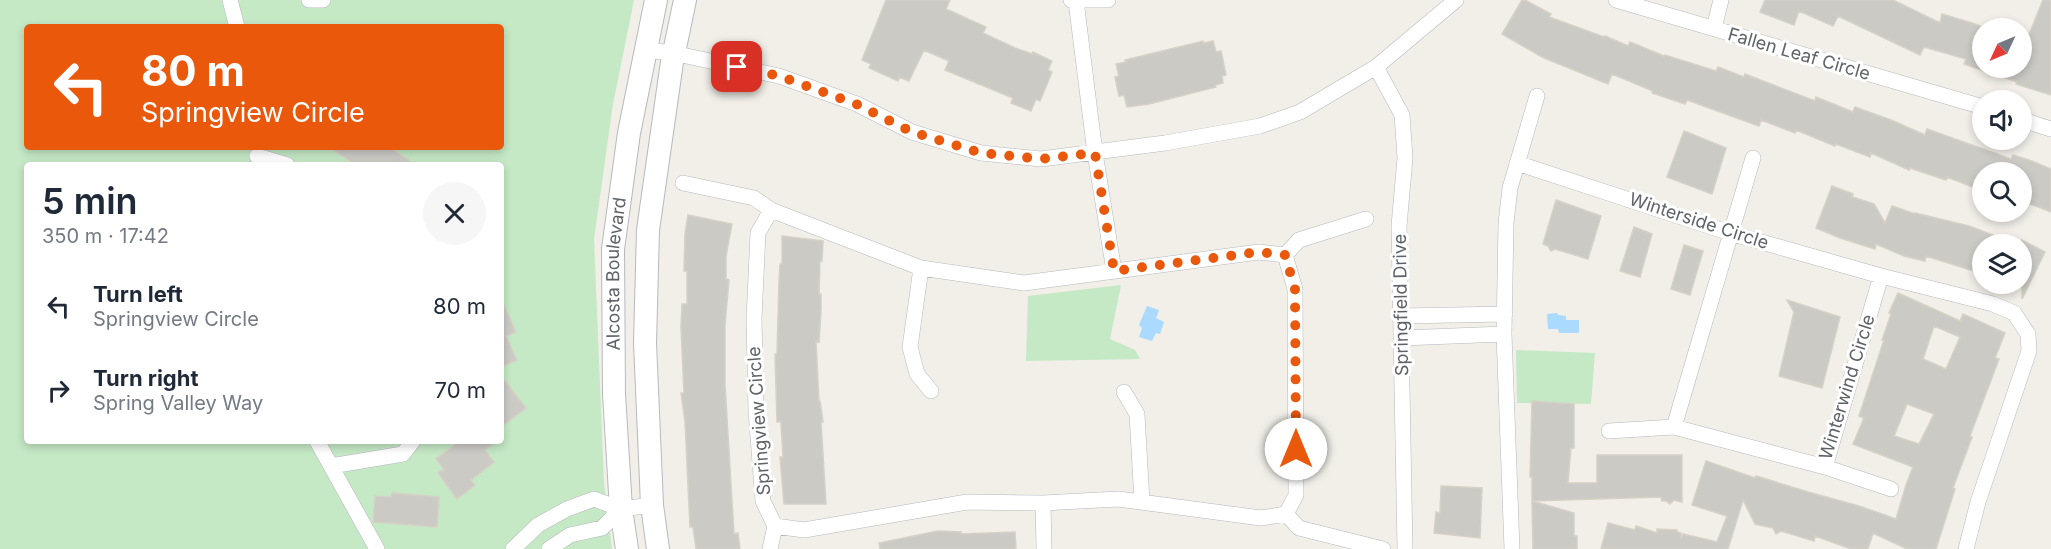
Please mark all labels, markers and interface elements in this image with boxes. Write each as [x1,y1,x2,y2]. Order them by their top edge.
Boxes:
north arrow [1972,18,2032,78]
map controls [1972,18,2032,294]
street label: Fallen Leaf Circle [1726,23,1873,84]
pin [711,41,762,92]
text: 80 m [141,45,245,96]
icon: left [42,48,120,126]
icon: arrive [720,50,753,83]
button: sound [1972,90,2032,150]
text: Springview Circle [141,96,365,129]
button: search [1972,162,2032,222]
text: 5 min [42,179,138,223]
button: close [423,182,486,245]
street label: Winterside Circle [1627,188,1771,253]
street label: Alcosta Boulevard [602,196,630,351]
text: 350 m · 17:42 [42,224,169,248]
street label: Springfield Drive [1389,234,1412,376]
button: layers [1972,234,2032,294]
text: Turn left [93,281,183,307]
icon: left [42,290,75,323]
text: 80 m [433,293,486,319]
text: Springview Circle [93,307,259,331]
street label: Winterwind Circle [1814,312,1879,462]
street label: Springview Circle [743,346,774,496]
text: Turn right [93,365,199,391]
icon: right [42,374,75,407]
text: 70 m [435,377,486,403]
text: Spring Valley Way [93,391,263,415]
position arrow [1264,417,1328,481]

